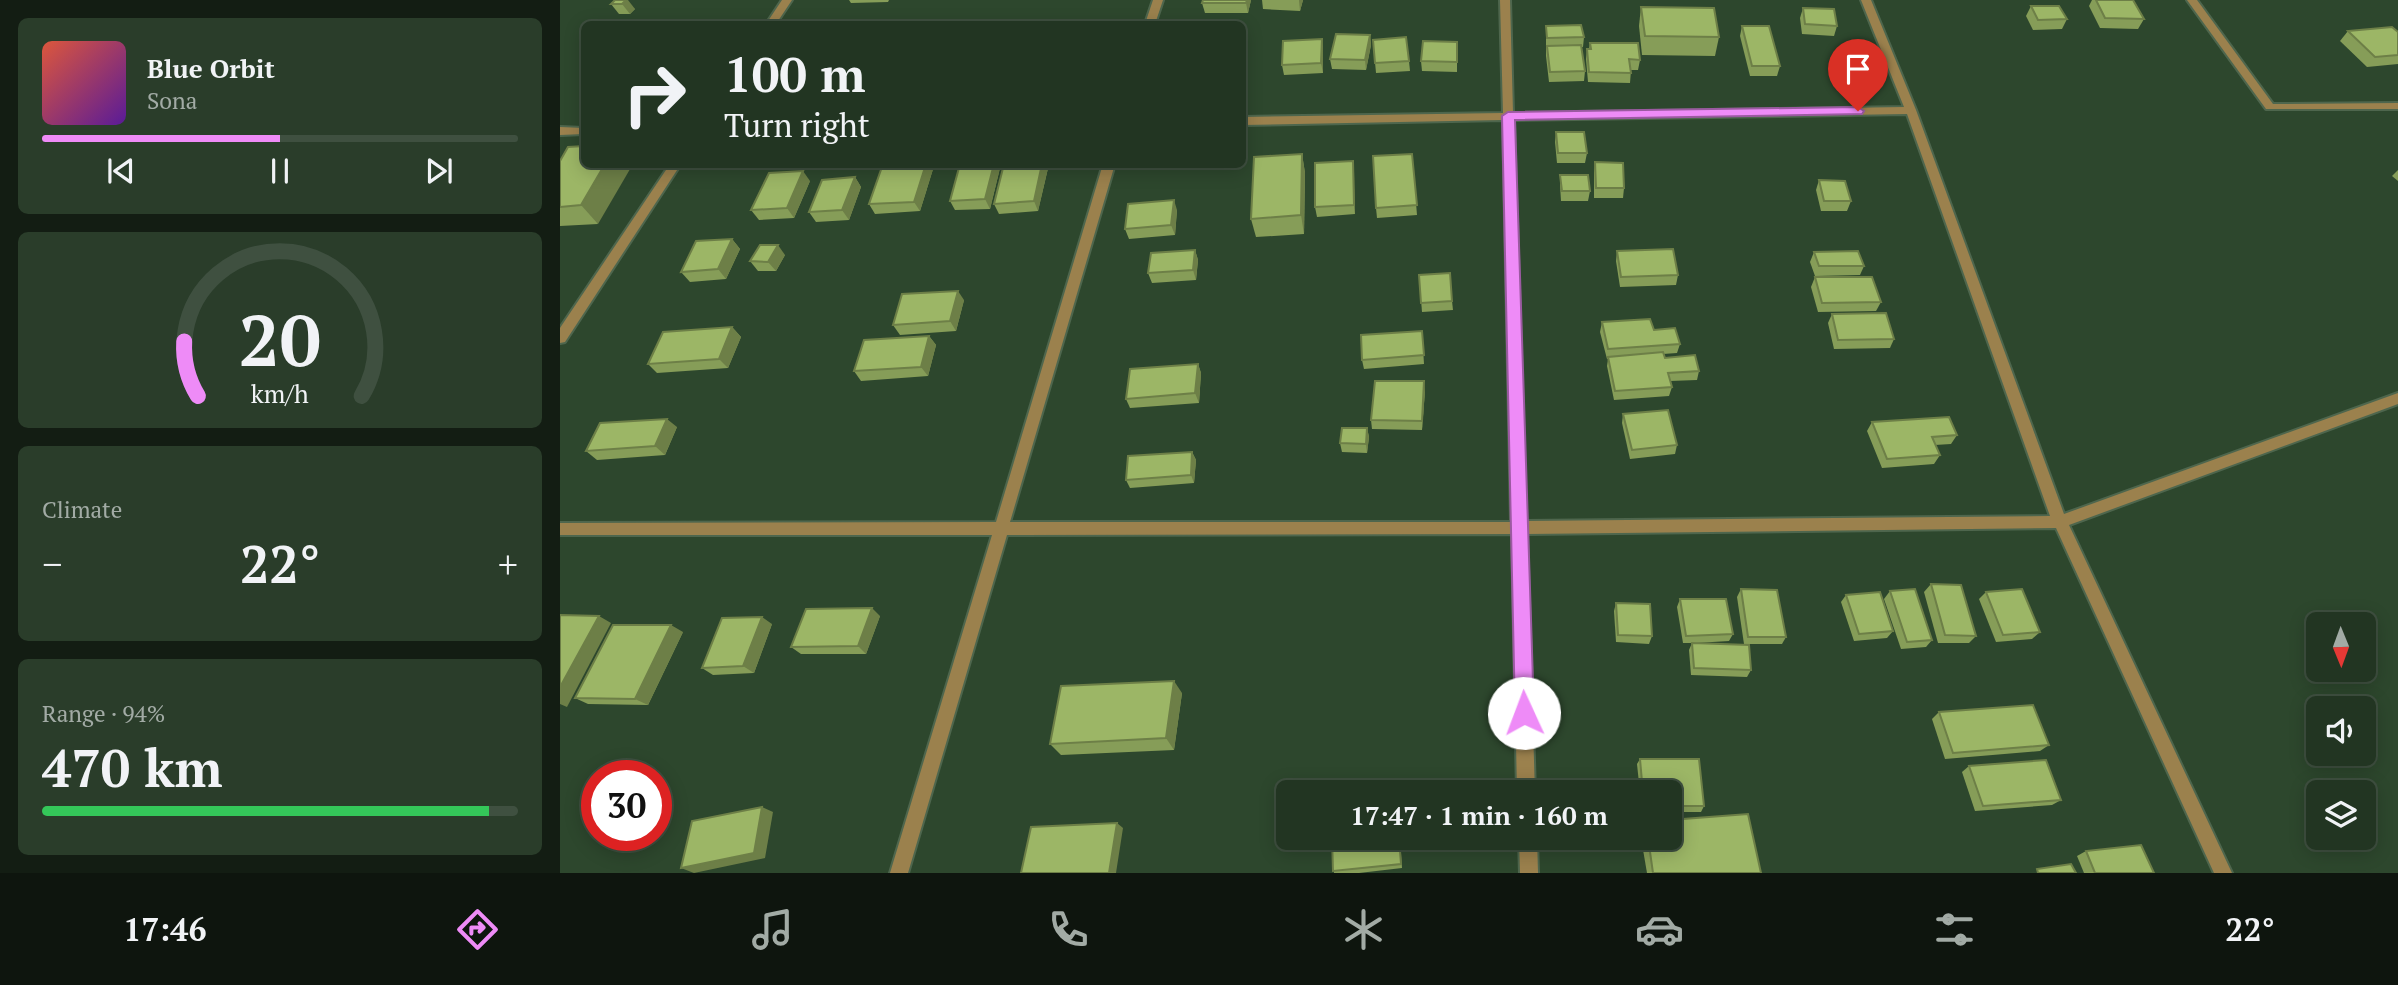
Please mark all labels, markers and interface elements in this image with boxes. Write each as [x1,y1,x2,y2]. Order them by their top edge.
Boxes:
pin [1828,39,1888,111]
text: 100 m [724,41,866,106]
icon: right [609,49,700,140]
icon: arrive [1839,50,1877,88]
text: Blue Orbit [147,51,275,85]
text: Sona [147,85,197,116]
text: Turn right [724,104,870,146]
icon: previous [102,152,140,190]
icon: pause [261,152,299,190]
icon: next [420,152,458,190]
text: 20 [239,290,321,387]
text: km/h [251,376,309,409]
text: Climate [42,494,122,525]
text: 22° [240,529,320,598]
text: − [42,539,62,589]
text: + [498,539,518,589]
north arrow [2306,612,2376,682]
map controls [2306,612,2376,850]
position arrow [1487,676,1561,750]
button: sound [2306,696,2376,766]
text: Range · 94% [42,698,165,729]
text: 470 km [42,733,223,802]
speed limit sign: 30 [581,760,672,851]
button: layers [2306,780,2376,850]
text: 17:47 · 1 min · 160 m [1350,798,1608,832]
icon: directions [453,905,502,954]
icon: music [748,905,797,954]
icon: phone [1044,905,1093,954]
icon: climate [1339,905,1388,954]
icon: car [1635,905,1684,954]
icon: filters [1930,905,1979,954]
text: 17:46 [123,908,207,950]
text: 22° [2225,908,2275,950]

